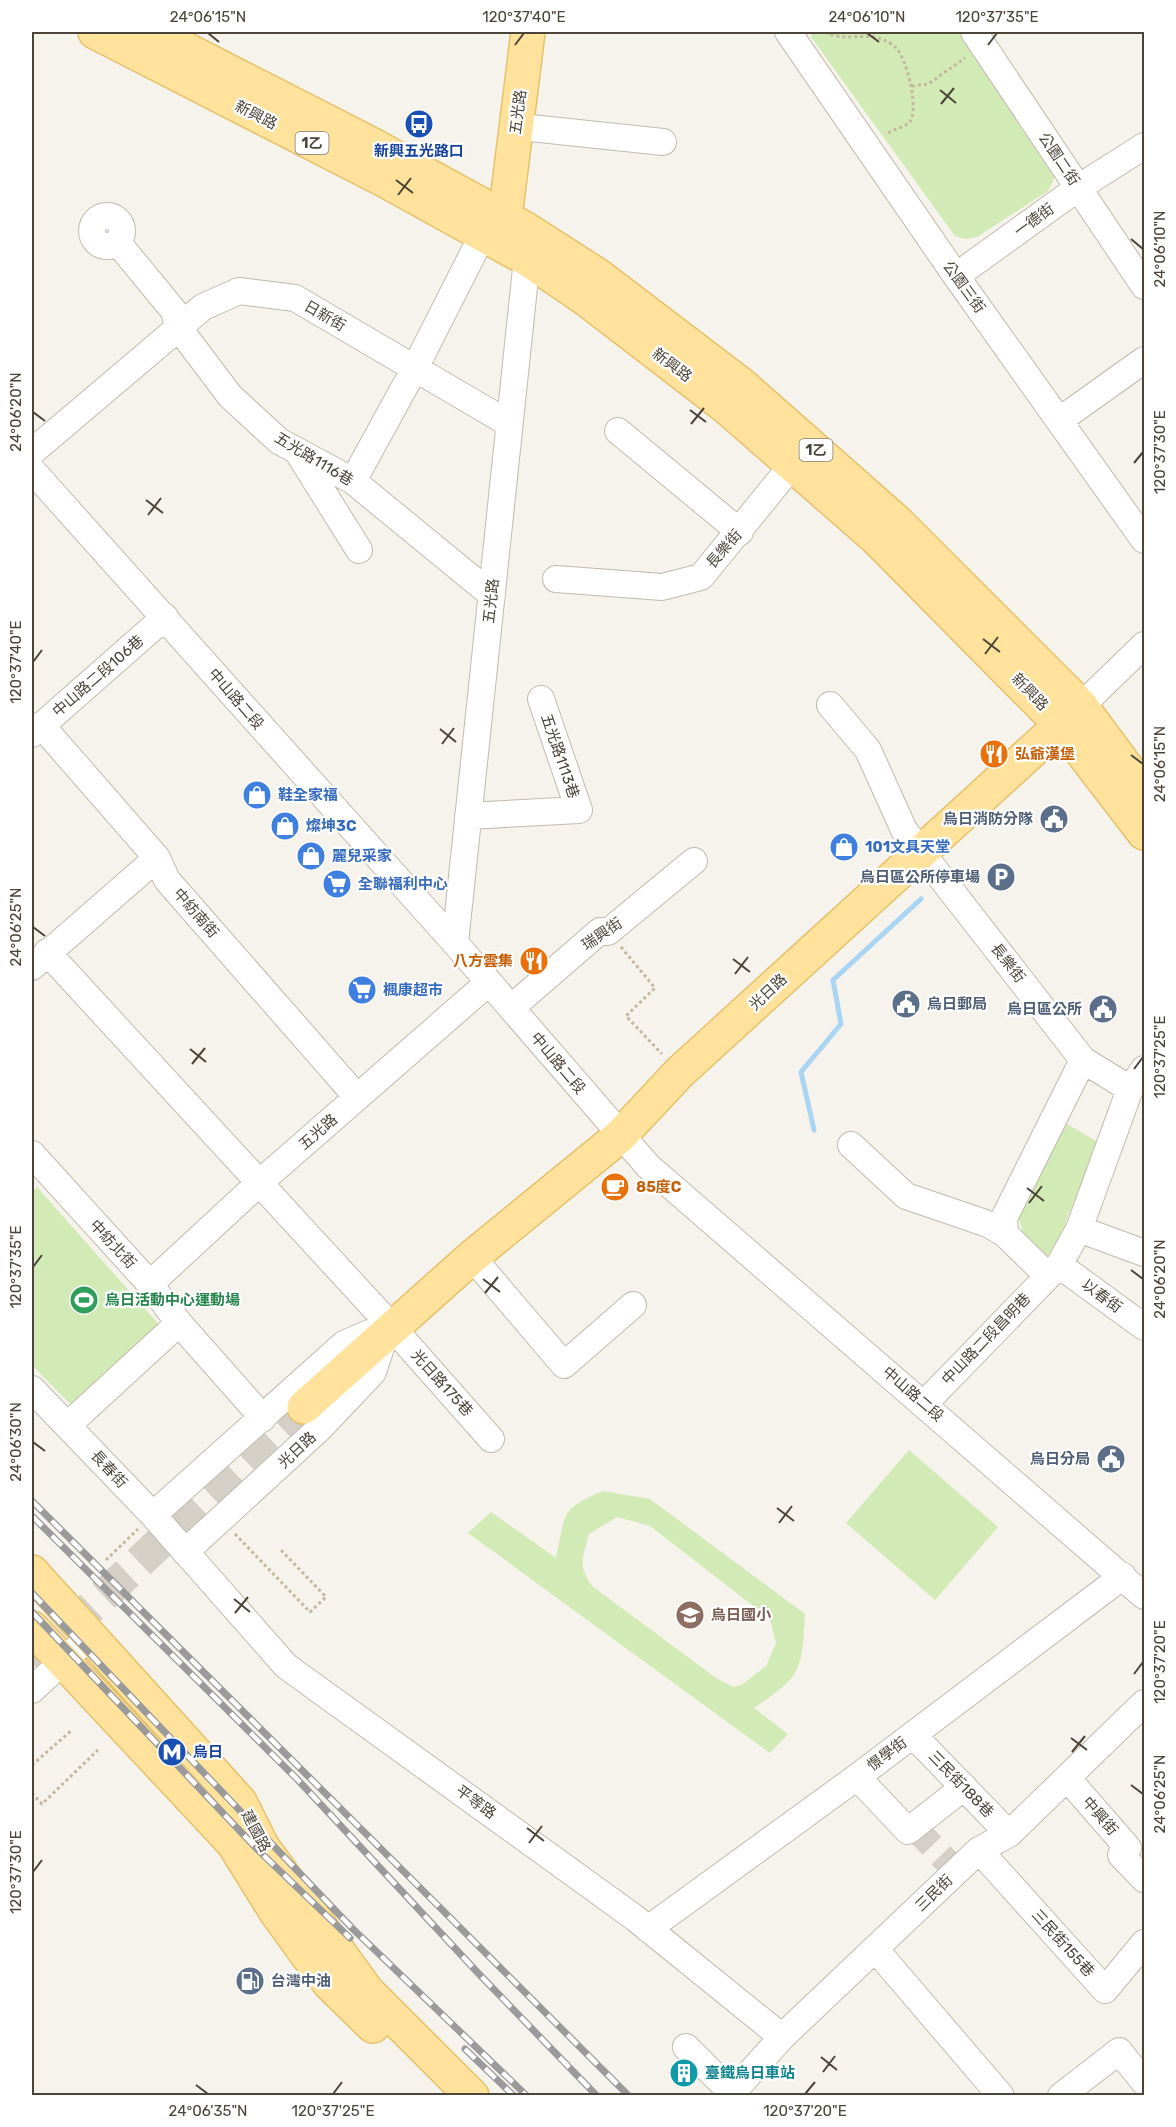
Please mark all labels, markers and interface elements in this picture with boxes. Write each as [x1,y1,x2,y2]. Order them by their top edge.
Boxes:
text: 24°06'15"N [170,8,246,26]
text: 120°37'40"E [482,8,566,26]
text: 24°06'10"N [828,8,906,26]
text: 120°37'35"E [955,8,1039,26]
street label: 五光路 [506,89,530,135]
street label: 新興路 [232,97,280,133]
bus stop icon: 新興五光路口 [403,108,435,140]
street label: 公園二街 [1035,129,1083,189]
road number: 1乙 [296,132,328,154]
place label: 新興五光路口 [374,142,464,160]
street label: 一德街 [1011,199,1057,241]
text: 24°06'10"N [1151,210,1169,288]
street label: 公園三街 [939,257,989,317]
street label: 日新街 [301,297,349,335]
street label: 新興路 [649,344,695,386]
text: 24°06'20"N [7,372,25,452]
text: 120°37'30"E [1151,410,1169,494]
street label: 五光路1116巷 [272,429,356,489]
road number: 1乙 [800,439,832,461]
street label: 長樂街 [702,526,746,572]
street label: 五光路 [480,578,502,624]
text: 120°37'40"E [7,620,25,704]
street label: 中山路二段106巷 [49,631,147,721]
street label: 中山路二段 [205,665,267,733]
street label: 新興路 [1008,670,1052,714]
street label: 五光路1113巷 [537,711,583,801]
text: 24°06'15"N [1151,726,1169,802]
restaurant icon: 弘爺漢堡 [978,738,1010,770]
place label: 弘爺漢堡 [1015,745,1075,763]
shop icon: 鞋全家福 [241,779,273,811]
place label: 鞋全家福 [278,786,338,804]
public building icon: 烏日消防分隊 [1038,803,1070,835]
shop icon: 燦坤3C [269,810,301,842]
place label: 烏日消防分隊 [943,810,1033,828]
place label: 燦坤3C [306,817,357,835]
shop icon: 101文具天堂 [828,831,860,863]
place label: 101文具天堂 [865,838,950,856]
shop icon: 麗兒采家 [295,840,327,872]
place label: 麗兒采家 [332,847,392,865]
parking icon: 烏日區公所停車場 [985,861,1017,893]
supermarket icon: 全聯福利中心 [321,868,353,900]
place label: 烏日區公所停車場 [860,868,980,886]
place label: 全聯福利中心 [358,875,448,893]
street label: 中紡南街 [170,884,222,942]
text: 24°06'25"N [7,888,25,966]
street label: 瑞興街 [578,914,626,954]
street label: 長樂街 [987,940,1029,986]
restaurant icon: 八方雲集 [518,945,550,977]
place label: 八方雲集 [453,952,513,970]
street label: 光日路 [745,970,791,1014]
supermarket icon: 楓康超市 [346,974,378,1006]
place label: 楓康超市 [383,981,443,999]
public building icon: 烏日郵局 [890,988,922,1020]
public building icon: 烏日區公所 [1087,993,1119,1025]
place label: 烏日郵局 [927,995,987,1013]
place label: 烏日區公所 [1007,1000,1082,1018]
text: 120°37'25"E [1151,1016,1169,1098]
street label: 中山路二段 [527,1028,589,1098]
street label: 五光路 [295,1110,341,1154]
cafe icon: 85度C [599,1171,631,1203]
place label: 85度C [636,1178,682,1196]
street label: 中紡北街 [86,1216,140,1272]
text: 120°37'35"E [7,1225,25,1309]
text: 24°06'20"N [1151,1239,1169,1319]
street label: 以春街 [1079,1275,1125,1317]
sports icon: 烏日活動中心運動場 [68,1284,100,1316]
street label: 中山路二段昌明巷 [938,1290,1034,1388]
place label: 烏日活動中心運動場 [105,1291,240,1309]
street label: 光日路175巷 [408,1346,476,1420]
street label: 中山路二段 [879,1363,947,1425]
text: 24°06'30"N [7,1402,25,1482]
street label: 光日路 [274,1428,320,1472]
public building icon: 烏日分局 [1095,1443,1127,1475]
street label: 長春街 [87,1446,131,1492]
place label: 烏日分局 [1030,1450,1090,1468]
school or university icon: 烏日國小 [674,1599,706,1631]
place label: 烏日國小 [711,1606,772,1624]
text: 120°37'20"E [1151,1620,1169,1704]
street label: 憬學街 [864,1733,910,1775]
metro station icon: 烏日 [156,1736,188,1768]
place label: 烏日 [193,1743,223,1761]
street label: 三民街188巷 [925,1747,997,1821]
text: 24°06'25"N [1151,1755,1169,1833]
street label: 平等路 [453,1781,499,1823]
street label: 中興街 [1078,1793,1122,1839]
street label: 建國路 [237,1807,275,1855]
text: 120°37'30"E [7,1830,25,1914]
street label: 三民街 [912,1871,956,1915]
street label: 三民街155巷 [1028,1906,1098,1980]
fuel station icon: 台灣中油 [234,1965,266,1997]
place label: 台灣中油 [271,1972,331,1990]
building icon: 臺鐵烏日車站 [668,2057,700,2089]
place label: 臺鐵烏日車站 [705,2064,795,2082]
text: 24°06'35"N [168,2102,248,2120]
text: 120°37'25"E [292,2102,374,2120]
text: 120°37'20"E [763,2102,847,2120]

